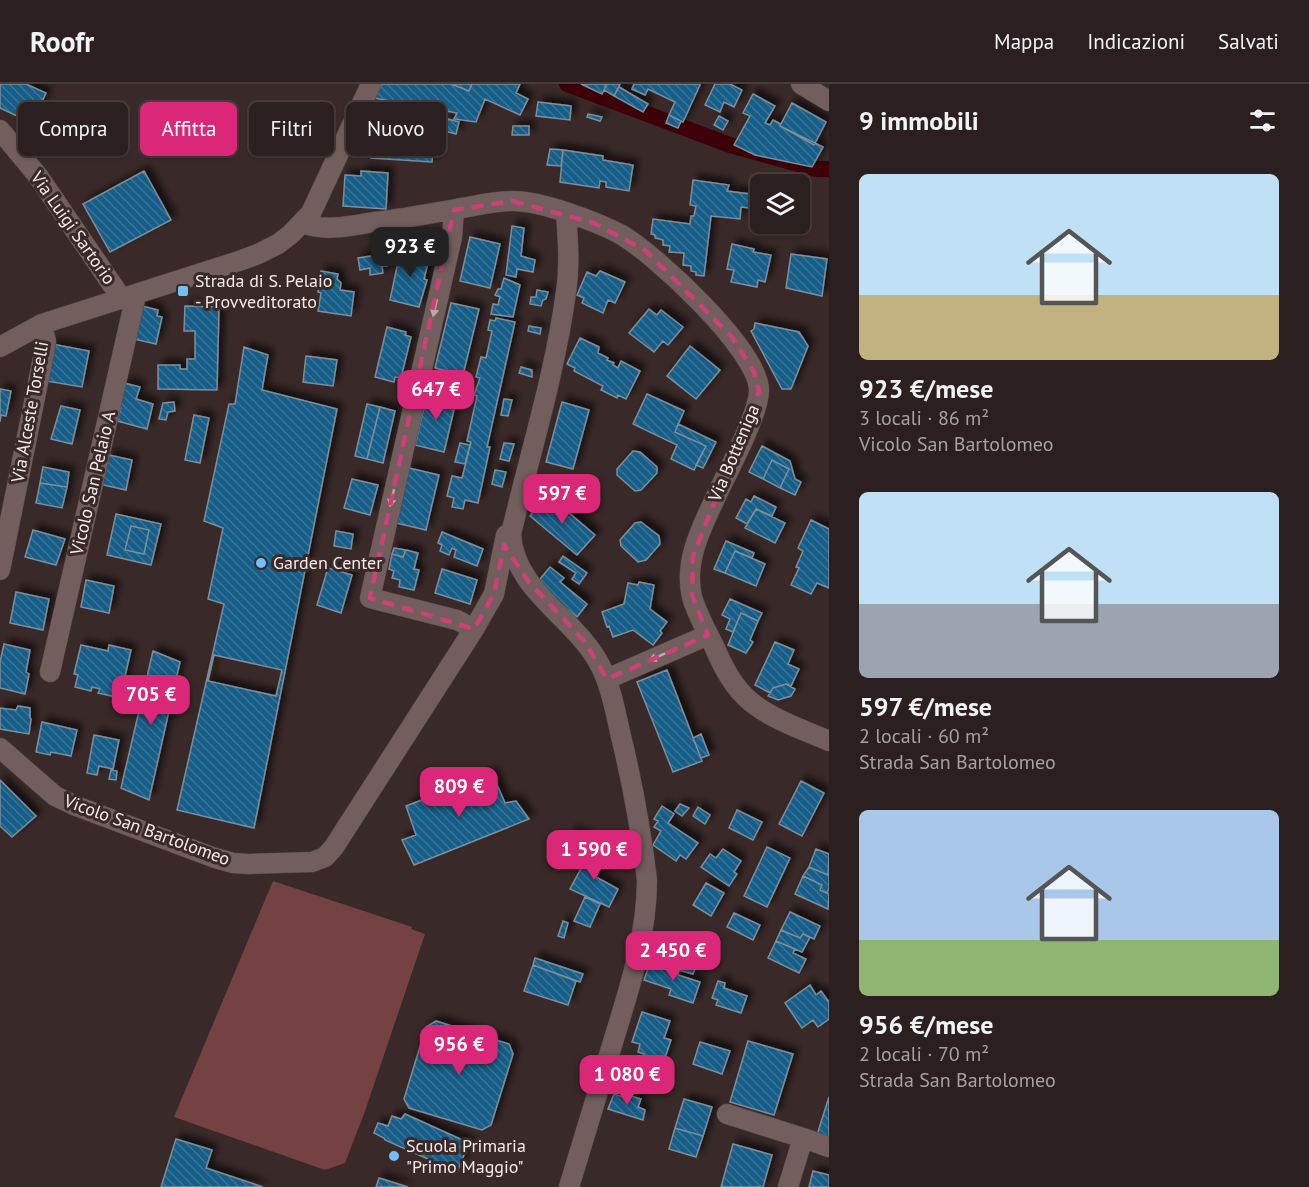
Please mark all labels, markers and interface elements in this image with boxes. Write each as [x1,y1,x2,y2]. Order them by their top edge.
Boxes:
text: Roofr [30,23,94,60]
text: Mappa [994,28,1054,55]
text: Indicazioni [1087,28,1185,55]
text: Salvati [1218,28,1279,55]
chip: Compra [18,102,128,156]
chip: Affitta [140,102,237,156]
chip: Filtri [249,102,334,156]
chip: Nuovo [346,102,446,156]
text: 9 immobili [859,104,979,137]
icon: filters [1246,104,1279,137]
street label: Via Luigi Sartorio [25,166,121,289]
map controls [750,174,810,234]
button: layers [750,174,810,234]
icon: home [1015,213,1123,321]
pin: 923 € [368,227,452,278]
text: 923 € [385,233,435,259]
place label: Strada di S. Pelaio - Provveditorato [195,269,332,313]
marker: Strada di S. Pelaio - Provveditorato [176,284,190,298]
one-way arrow [430,299,440,318]
street label: Via Alceste Torselli [6,339,53,485]
pin: 647 € [394,370,478,421]
text: 923 €/mese [859,372,993,405]
text: 647 € [411,376,461,402]
street label: Via Botteniga [702,401,764,506]
text: 3 locali · 86 m² [859,405,989,431]
street label: Vicolo San Pelaio A [65,408,120,558]
text: Vicolo San Bartolomeo [859,431,1053,457]
pin: 597 € [520,474,604,525]
text: 597 € [537,480,587,506]
one-way arrow [387,489,396,508]
icon: home [1015,531,1123,639]
place label: Garden Center [273,551,382,574]
marker: Garden Center [254,556,268,570]
one-way arrow [648,652,666,662]
pin: 705 € [109,675,193,726]
text: 705 € [126,681,176,707]
text: 597 €/mese [859,690,992,723]
text: 2 locali · 60 m² [859,723,989,749]
text: Strada San Bartolomeo [859,749,1056,775]
pin: 809 € [417,767,501,818]
text: 809 € [434,773,484,799]
street label: Vicolo San Bartolomeo [60,788,233,870]
pin: 1 590 € [539,830,649,881]
text: 1 590 € [561,836,627,862]
icon: home [1015,849,1123,957]
pin: 2 450 € [618,931,728,982]
text: 2 450 € [640,937,706,963]
text: 956 €/mese [859,1008,993,1041]
pin: 956 € [417,1025,501,1076]
text: 956 € [434,1031,484,1057]
text: 2 locali · 70 m² [859,1041,989,1067]
pin: 1 080 € [572,1055,682,1106]
text: 1 080 € [594,1061,660,1087]
text: Strada San Bartolomeo [859,1067,1056,1093]
place label: Scuola Primaria "Primo Maggio" [406,1134,526,1178]
marker: Scuola Primaria "Primo Maggio" [387,1149,401,1163]

